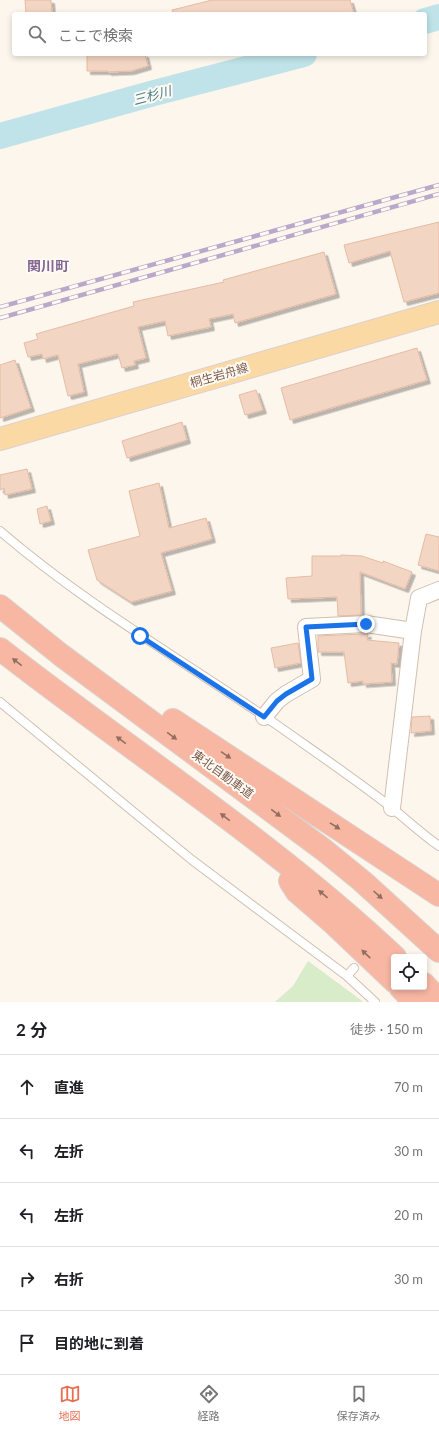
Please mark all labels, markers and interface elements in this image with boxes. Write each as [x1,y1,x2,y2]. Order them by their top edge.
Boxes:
search box [12,12,427,56]
icon: search [26,23,48,45]
text: ここで検索 [58,26,133,44]
water label: 三杉川 [131,82,175,108]
district label: 関川町 [27,257,69,274]
street label: 桐生岩舟線 [188,360,250,390]
route end [357,615,375,633]
route start [131,627,149,645]
one-way arrow [11,658,22,667]
one-way arrow [166,732,177,740]
one-way arrow [115,736,126,744]
street label: 東北自動車道 [189,747,257,801]
one-way arrow [221,751,231,759]
one-way arrow [271,809,282,818]
one-way arrow [220,813,231,822]
one-way arrow [330,822,340,830]
one-way arrow [318,890,329,899]
one-way arrow [373,890,383,899]
one-way arrow [361,949,371,959]
map controls [391,954,427,990]
button: locate [391,954,427,990]
text: 2 分 [16,1019,47,1040]
text: 徒歩 · 150 m [350,1021,423,1037]
icon: ahead [16,1076,38,1098]
text: 直進 [54,1078,84,1096]
text: 70 m [394,1079,423,1095]
icon: left [16,1140,38,1162]
text: 左折 [54,1142,84,1160]
text: 30 m [394,1143,423,1159]
icon: left [16,1204,38,1226]
text: 左折 [54,1206,84,1224]
text: 20 m [394,1207,423,1223]
icon: right [16,1268,38,1290]
text: 右折 [54,1270,84,1288]
text: 30 m [394,1271,423,1287]
icon: arrive [16,1332,38,1354]
text: 目的地に到着 [54,1334,144,1352]
tab: 地図 [59,1383,81,1423]
tab: 経路 [198,1383,220,1423]
tab: 保存済み [337,1383,381,1423]

